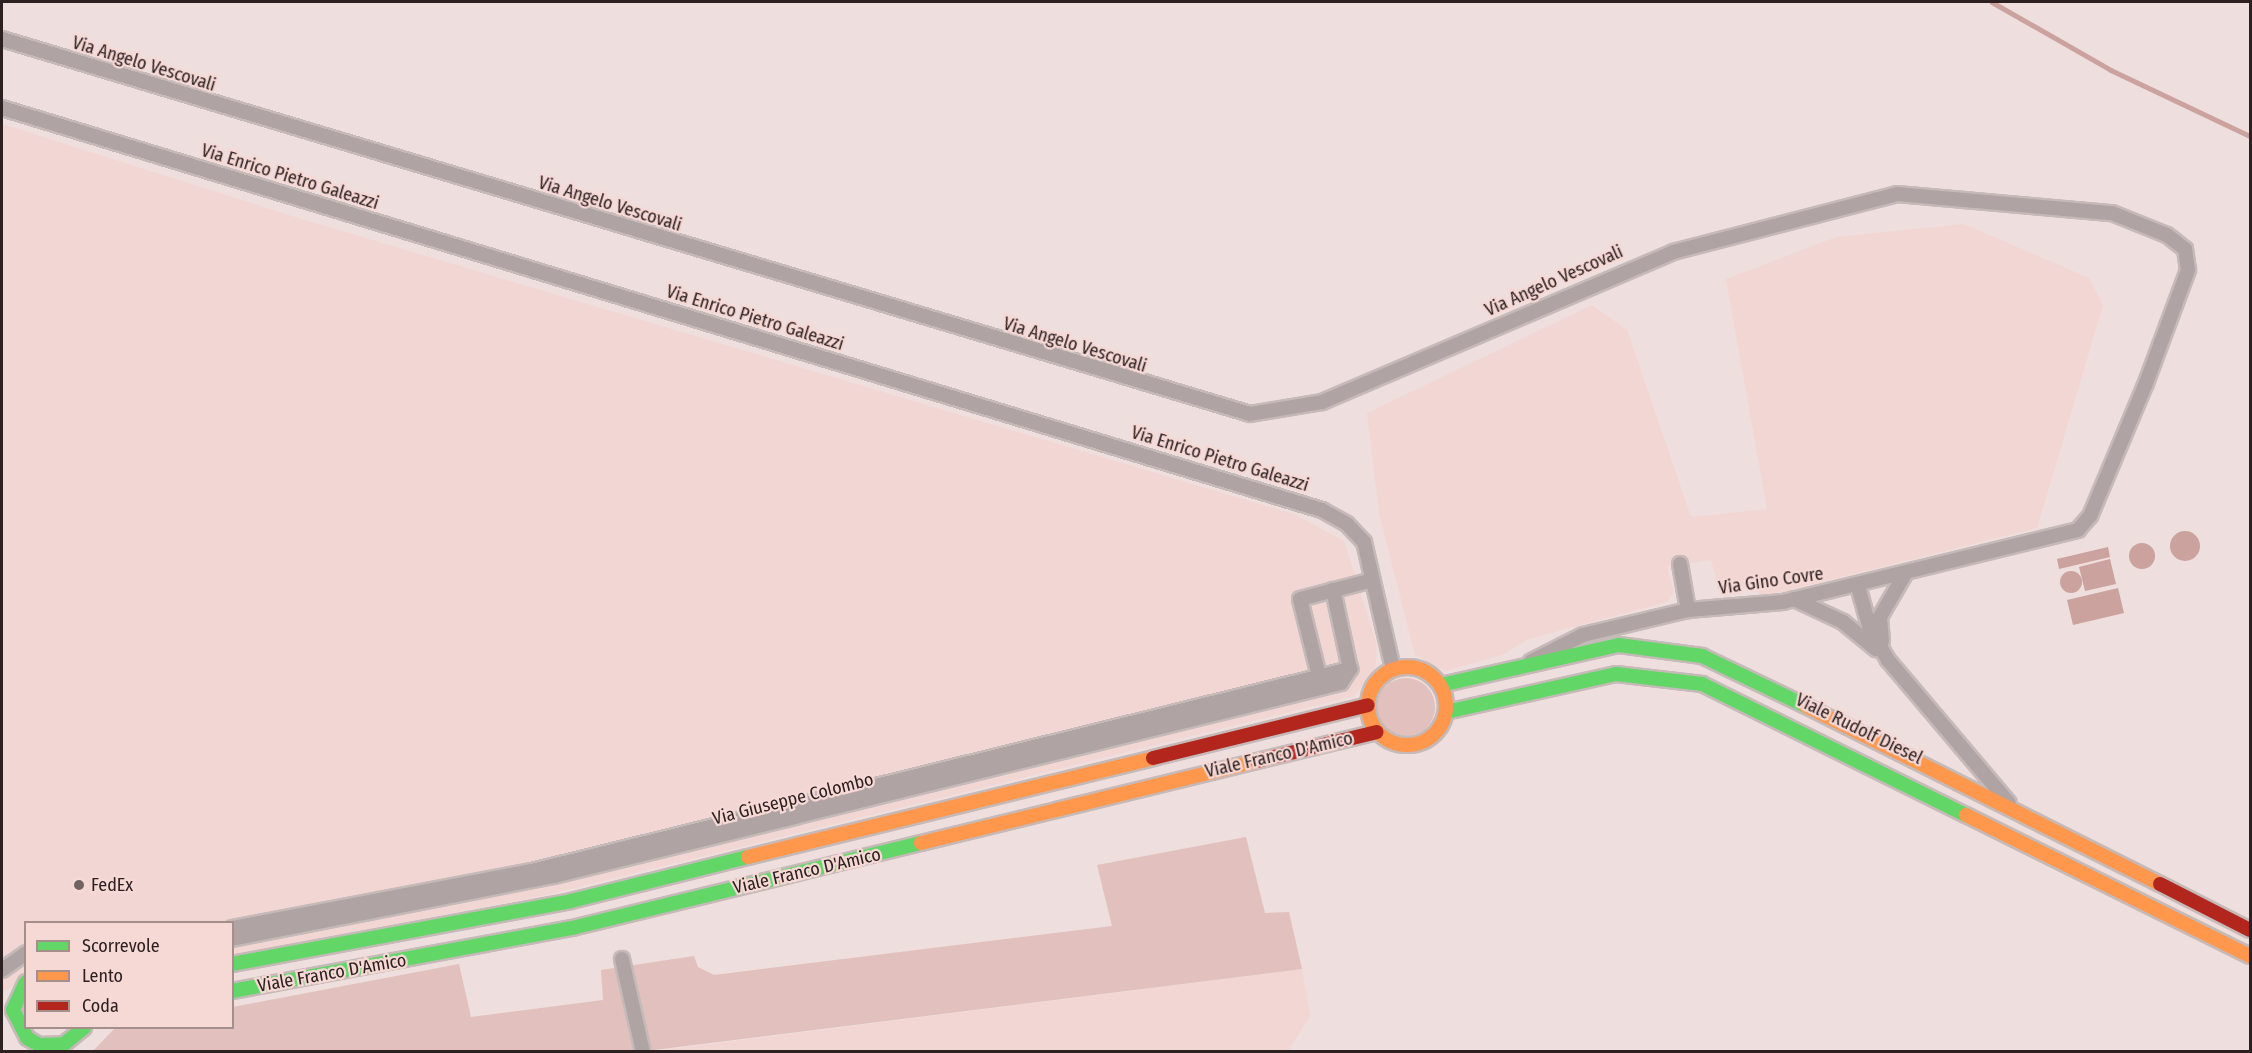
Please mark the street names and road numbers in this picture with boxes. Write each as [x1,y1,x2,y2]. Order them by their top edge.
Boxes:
street label: Via Angelo Vescovali [70,32,218,96]
street label: Via Enrico Pietro Galeazzi [199,140,381,214]
street label: Via Angelo Vescovali [536,172,684,236]
street label: Via Angelo Vescovali [1482,241,1626,321]
street label: Via Enrico Pietro Galeazzi [664,281,846,355]
street label: Via Angelo Vescovali [1001,313,1149,377]
street label: Via Enrico Pietro Galeazzi [1129,422,1311,496]
street label: Via Gino Covre [1717,563,1825,599]
street label: Viale Rudolf Diesel [1792,689,1926,769]
street label: Viale Franco D'Amico [1203,728,1355,782]
street label: Via Giuseppe Colombo [710,769,876,829]
street label: Viale Franco D'Amico [731,844,883,898]
street label: Viale Franco D'Amico [256,949,408,997]

